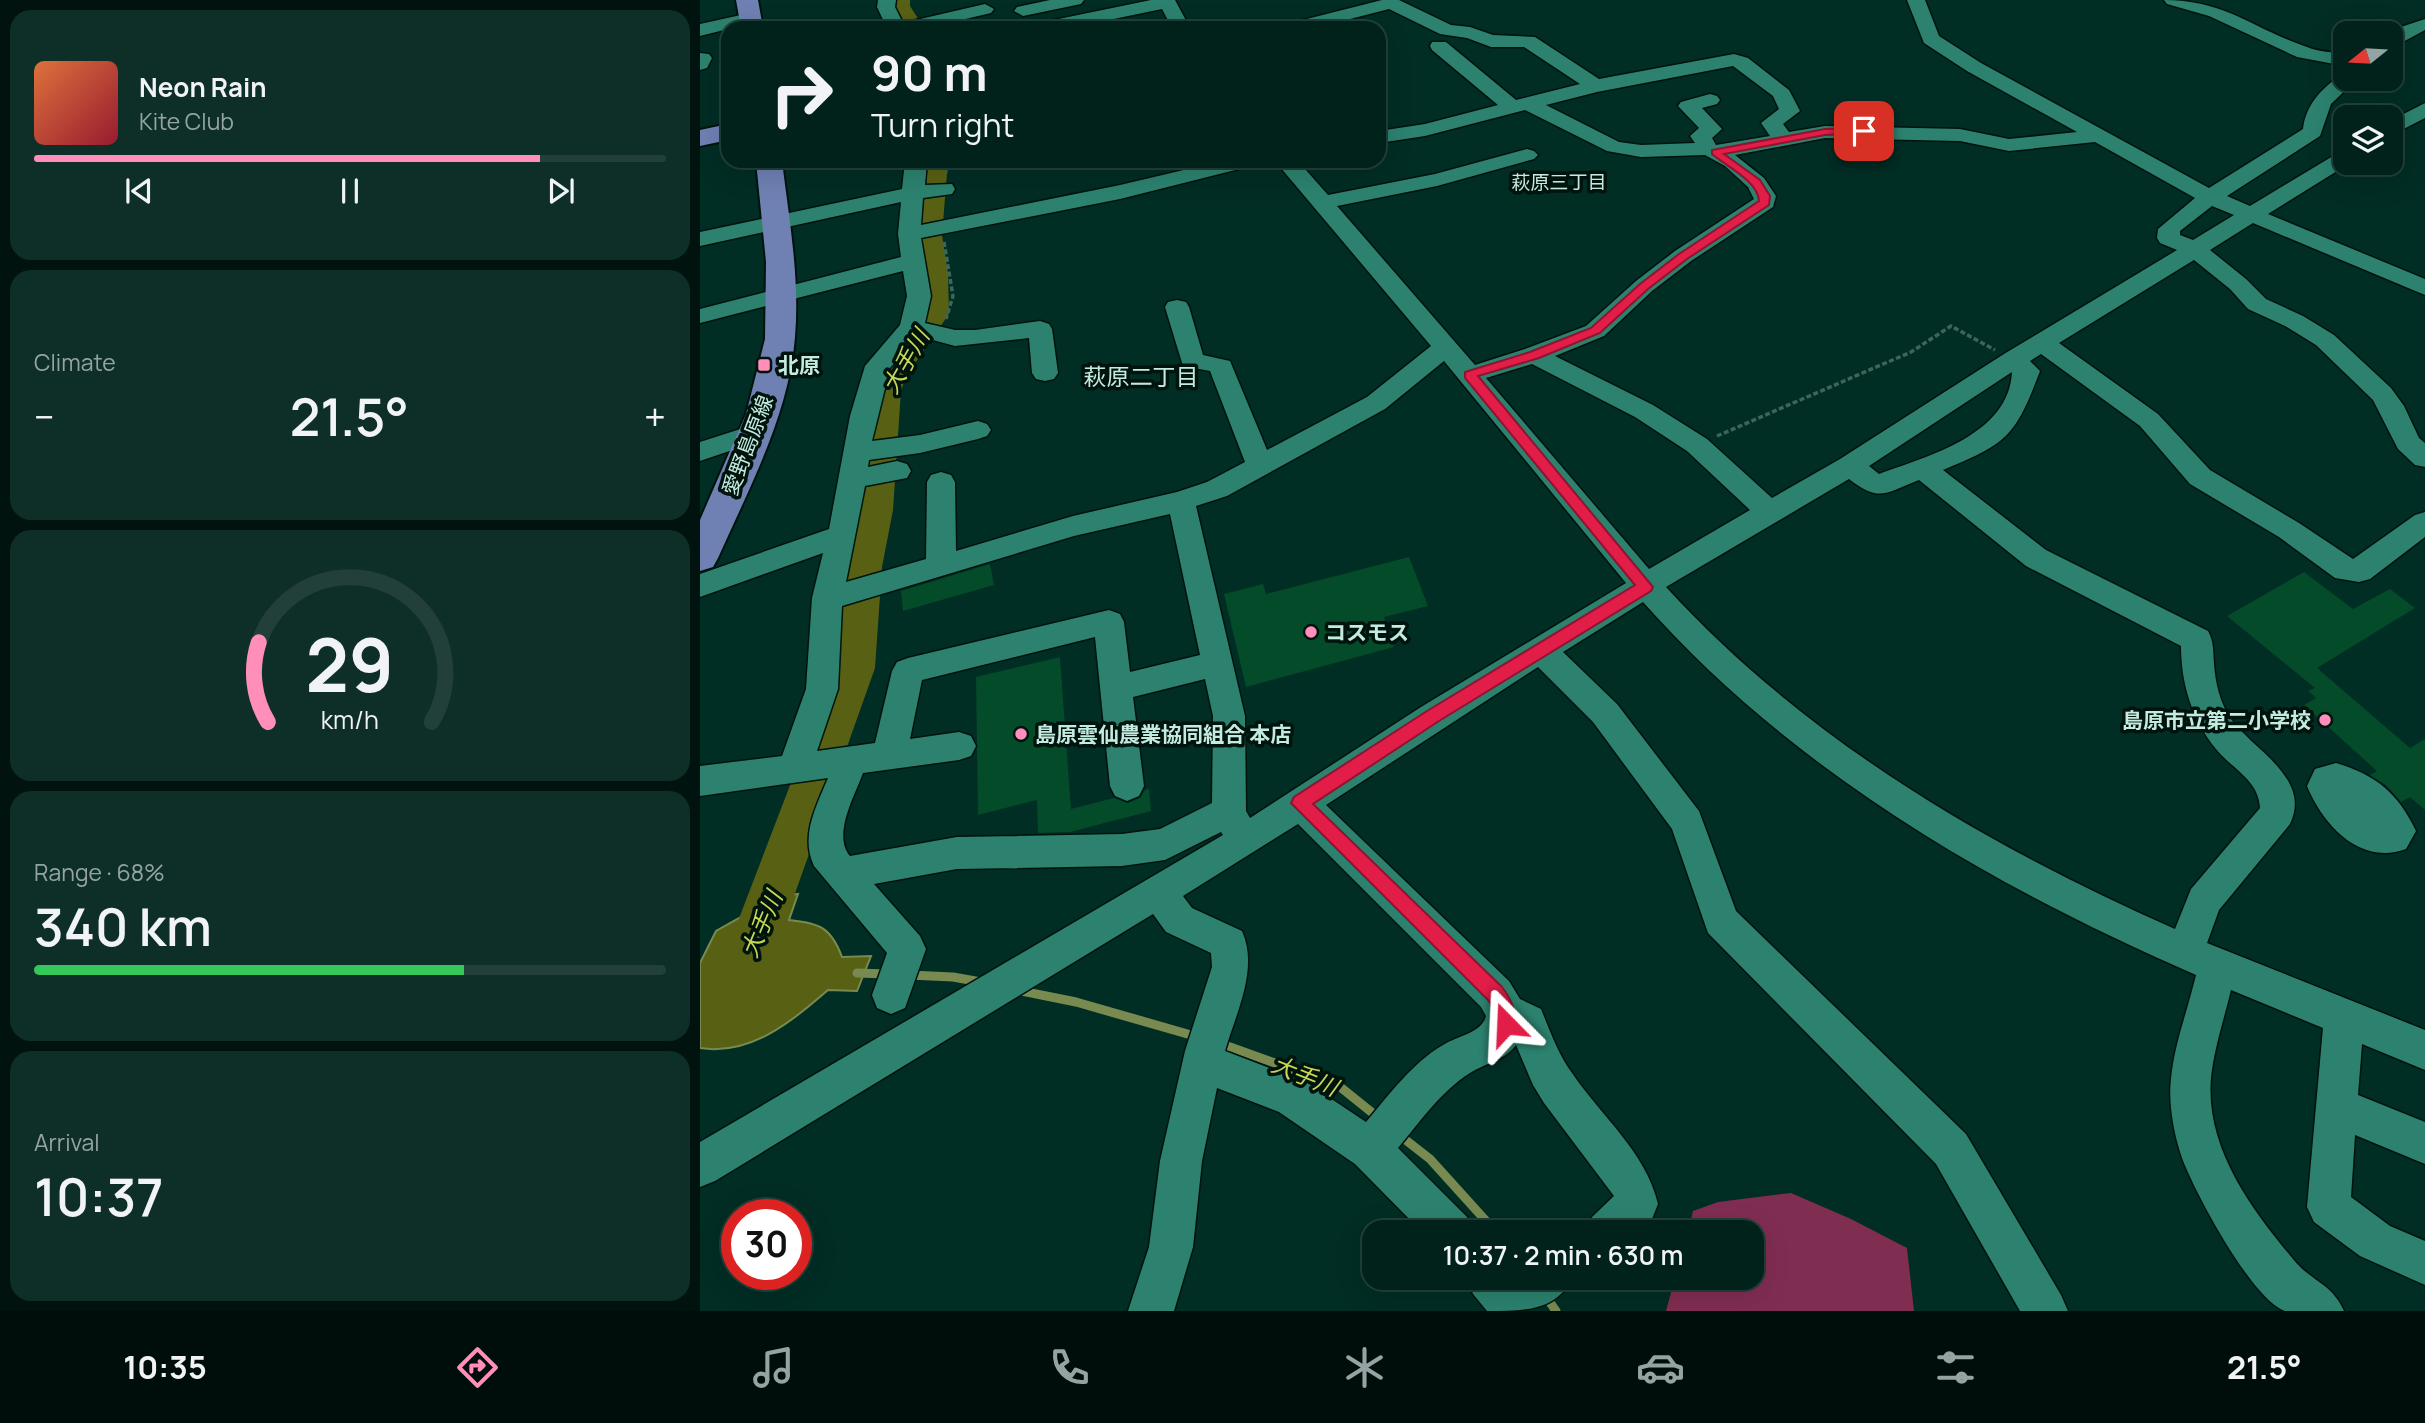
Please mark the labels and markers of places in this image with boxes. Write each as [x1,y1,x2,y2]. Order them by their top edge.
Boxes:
pin [1834,101,1894,161]
place label: 北原 [778,351,820,379]
marker: 北原 [756,357,772,373]
place label: コスモス [1325,618,1409,646]
marker: コスモス [1303,624,1319,640]
place label: 島原市立第二小学校 [2122,706,2311,734]
marker: 島原市立第二小学校 [2317,712,2333,728]
place label: 島原雲仙農業協同組合 本店 [1035,720,1291,748]
marker: 島原雲仙農業協同組合 本店 [1013,726,1029,742]

